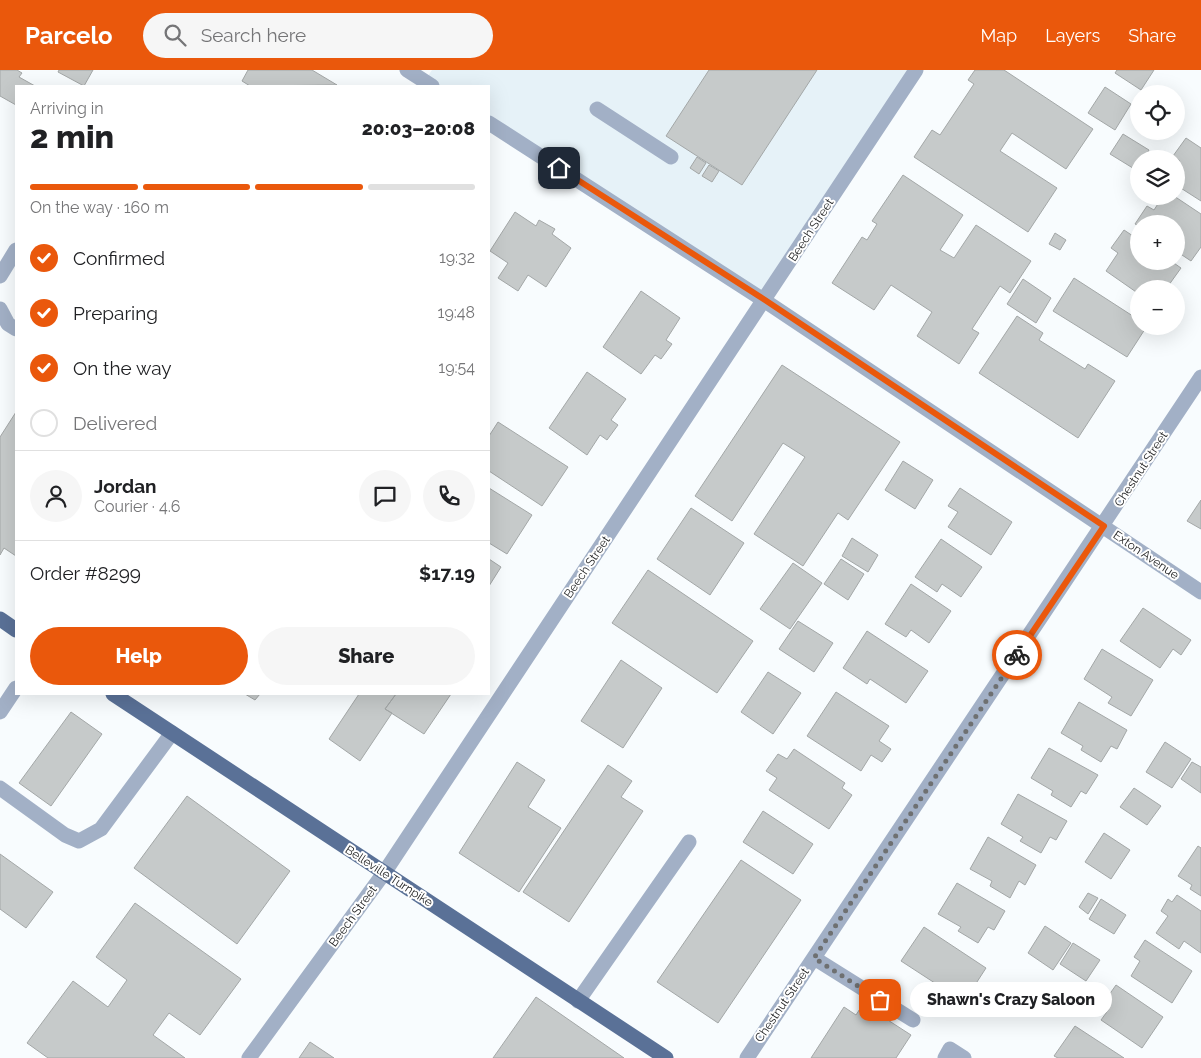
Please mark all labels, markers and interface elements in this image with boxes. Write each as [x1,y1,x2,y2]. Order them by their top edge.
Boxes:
search box [143,13,493,58]
text: Parcelo [25,21,113,50]
icon: search [161,21,189,49]
text: Search here [201,24,306,46]
text: Map [981,25,1017,46]
text: Layers [1045,25,1100,46]
text: Share [1128,25,1176,46]
map controls [1130,85,1185,335]
button: locate [1130,85,1185,140]
text: Arriving in [30,99,104,118]
text: 20:03–20:08 [362,117,475,139]
text: 2 min [30,118,114,155]
pin [538,147,580,189]
button: layers [1130,150,1185,205]
icon: home [545,154,573,182]
street label: Beech Street [786,196,836,264]
text: On the way · 160 m [30,198,169,217]
button: + [1130,215,1185,270]
icon: check [30,244,58,272]
text: Confirmed [73,247,165,269]
text: 19:32 [439,248,475,267]
button: − [1130,280,1185,335]
icon: check [30,299,58,327]
text: Preparing [73,302,158,324]
text: 19:48 [438,303,475,322]
icon: check [30,354,58,382]
text: On the way [73,357,172,379]
text: 19:54 [438,358,475,377]
text: Delivered [73,412,157,434]
street label: Chestnut Street [1112,429,1170,509]
button: person [30,470,82,522]
button: chat [359,470,411,522]
button: phone [423,470,475,522]
text: Jordan [94,475,157,497]
text: Courier · 4.6 [94,497,180,516]
street label: Exton Avenue [1110,528,1182,582]
street label: Beech Street [561,533,613,601]
text: Order #8299 [30,562,141,584]
text: $17.19 [419,562,475,584]
button: Help [30,627,248,685]
button: Share [258,627,475,685]
courier [992,630,1042,680]
icon: bike [1003,641,1031,669]
street label: Belleville Turnpike [343,842,435,910]
street label: Beech Street [326,883,380,949]
street label: Chestnut Street [752,965,812,1045]
pin [859,979,901,1021]
callout: Shawn's Crazy Saloon [910,982,1112,1018]
icon: bag [866,986,894,1014]
text: Shawn's Crazy Saloon [927,990,1095,1009]

